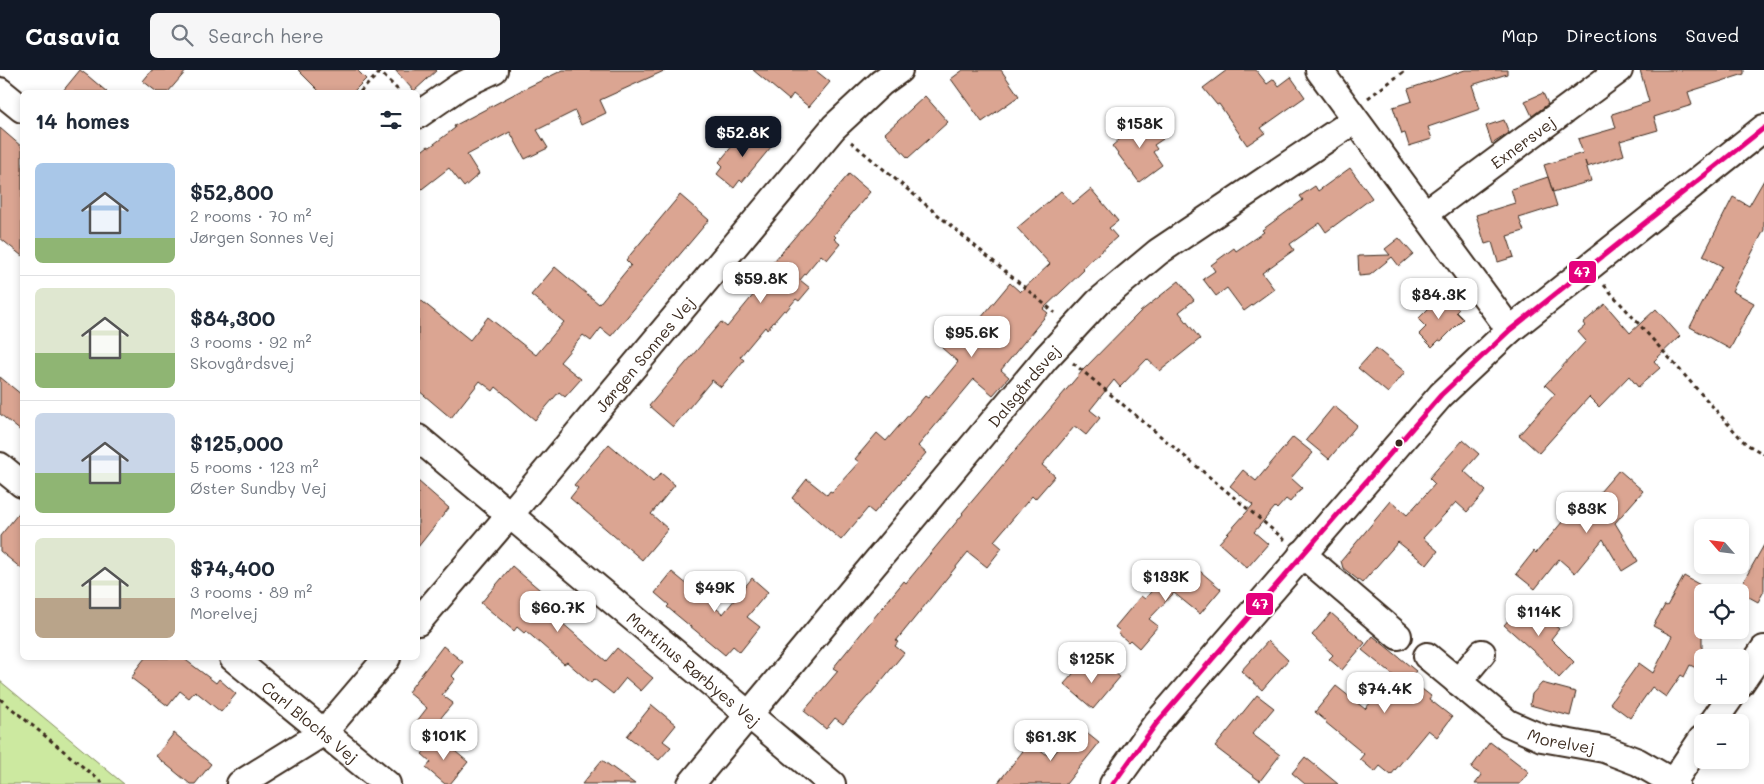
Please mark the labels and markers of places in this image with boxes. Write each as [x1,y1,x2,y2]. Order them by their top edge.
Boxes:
pin: $158K [1105,106,1175,149]
pin: $52.8K [702,116,784,158]
pin: $59.8K [720,262,802,304]
pin: $84.3K [1398,278,1480,320]
pin: $95.6K [931,316,1013,358]
unlabelled marker [1394,438,1404,448]
pin: $83K [1557,492,1617,534]
pin: $133K [1131,560,1201,602]
pin: $49K [685,570,745,613]
pin: $60.7K [517,590,599,633]
pin: $114K [1504,594,1574,637]
pin: $125K [1057,642,1127,684]
pin: $74.4K [1344,672,1426,714]
pin: $101K [409,718,479,761]
pin: $61.3K [1010,720,1092,762]

